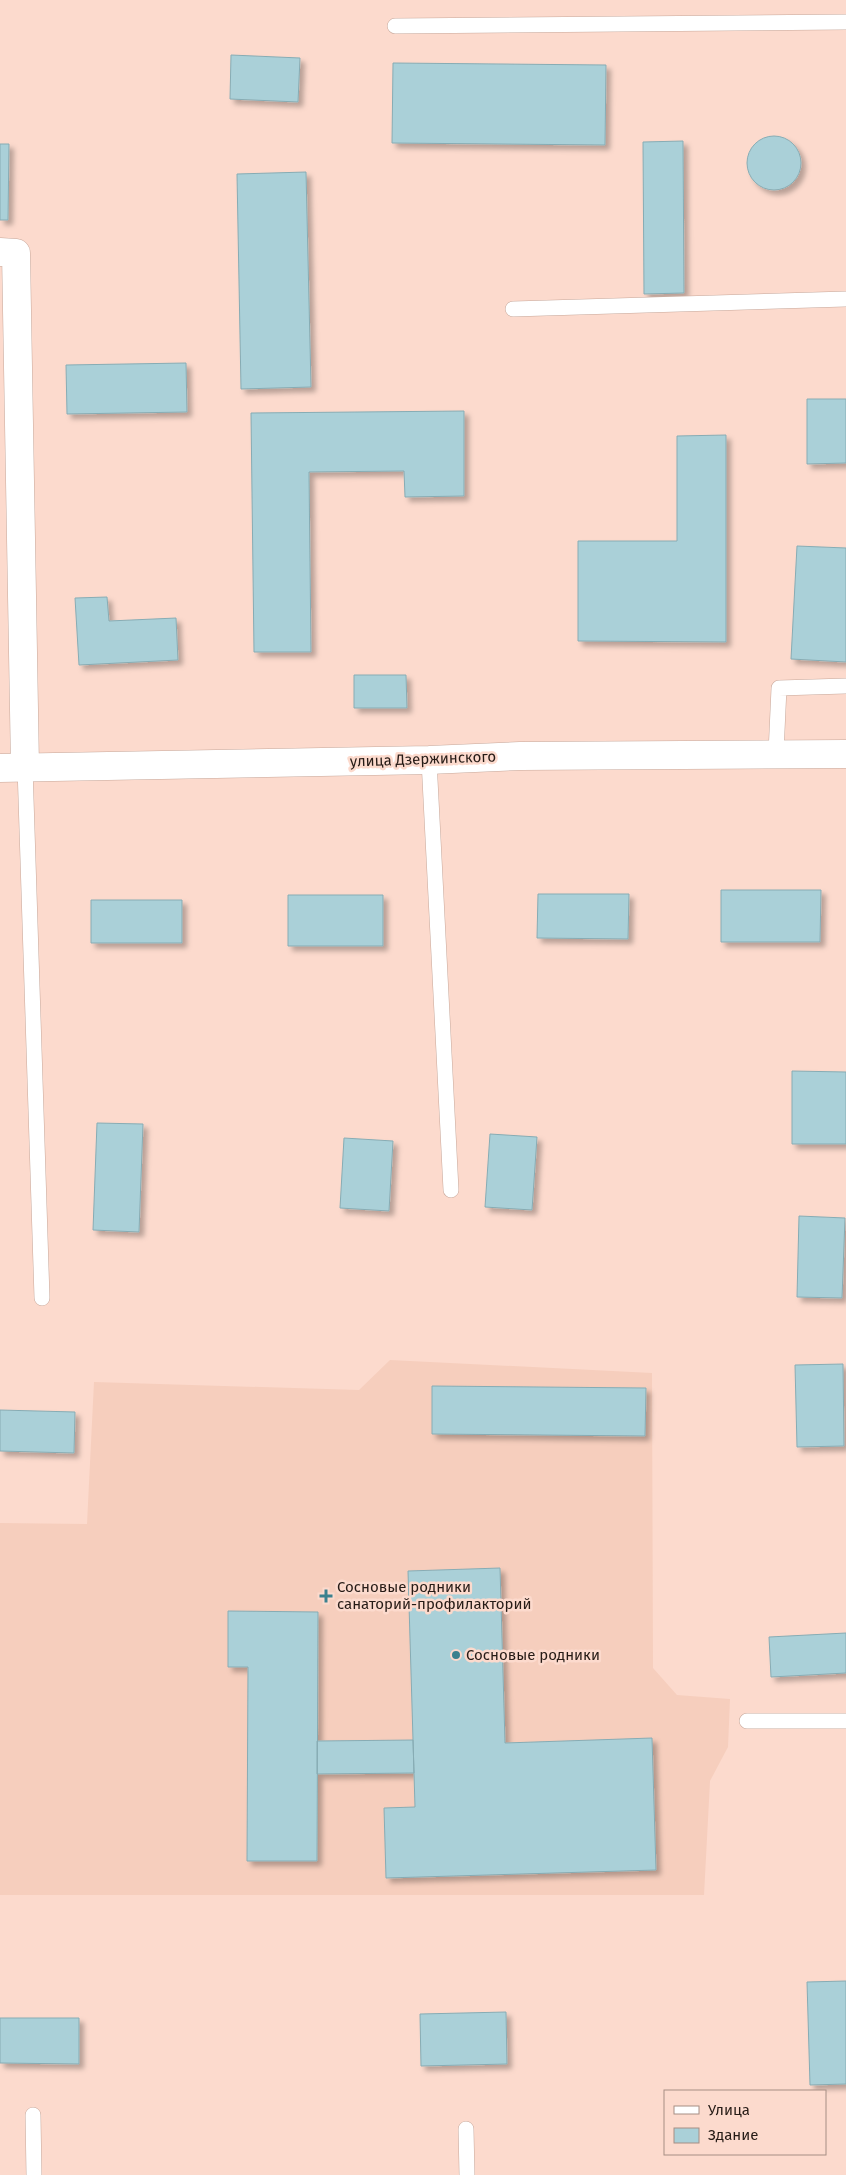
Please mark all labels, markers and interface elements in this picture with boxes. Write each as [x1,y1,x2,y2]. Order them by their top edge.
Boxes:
street label: улица Дзержинского [350,747,496,771]
place label: Сосновые родники санаторий-профилакторий [337,1578,531,1613]
marker: Сосновые родники санаторий-профилакторий [319,1589,333,1603]
place label: Сосновые родники [466,1646,600,1664]
marker: Сосновые родники [450,1649,462,1661]
legend [664,2090,826,2155]
text: Улица [708,2101,750,2119]
text: Здание [708,2126,758,2144]

